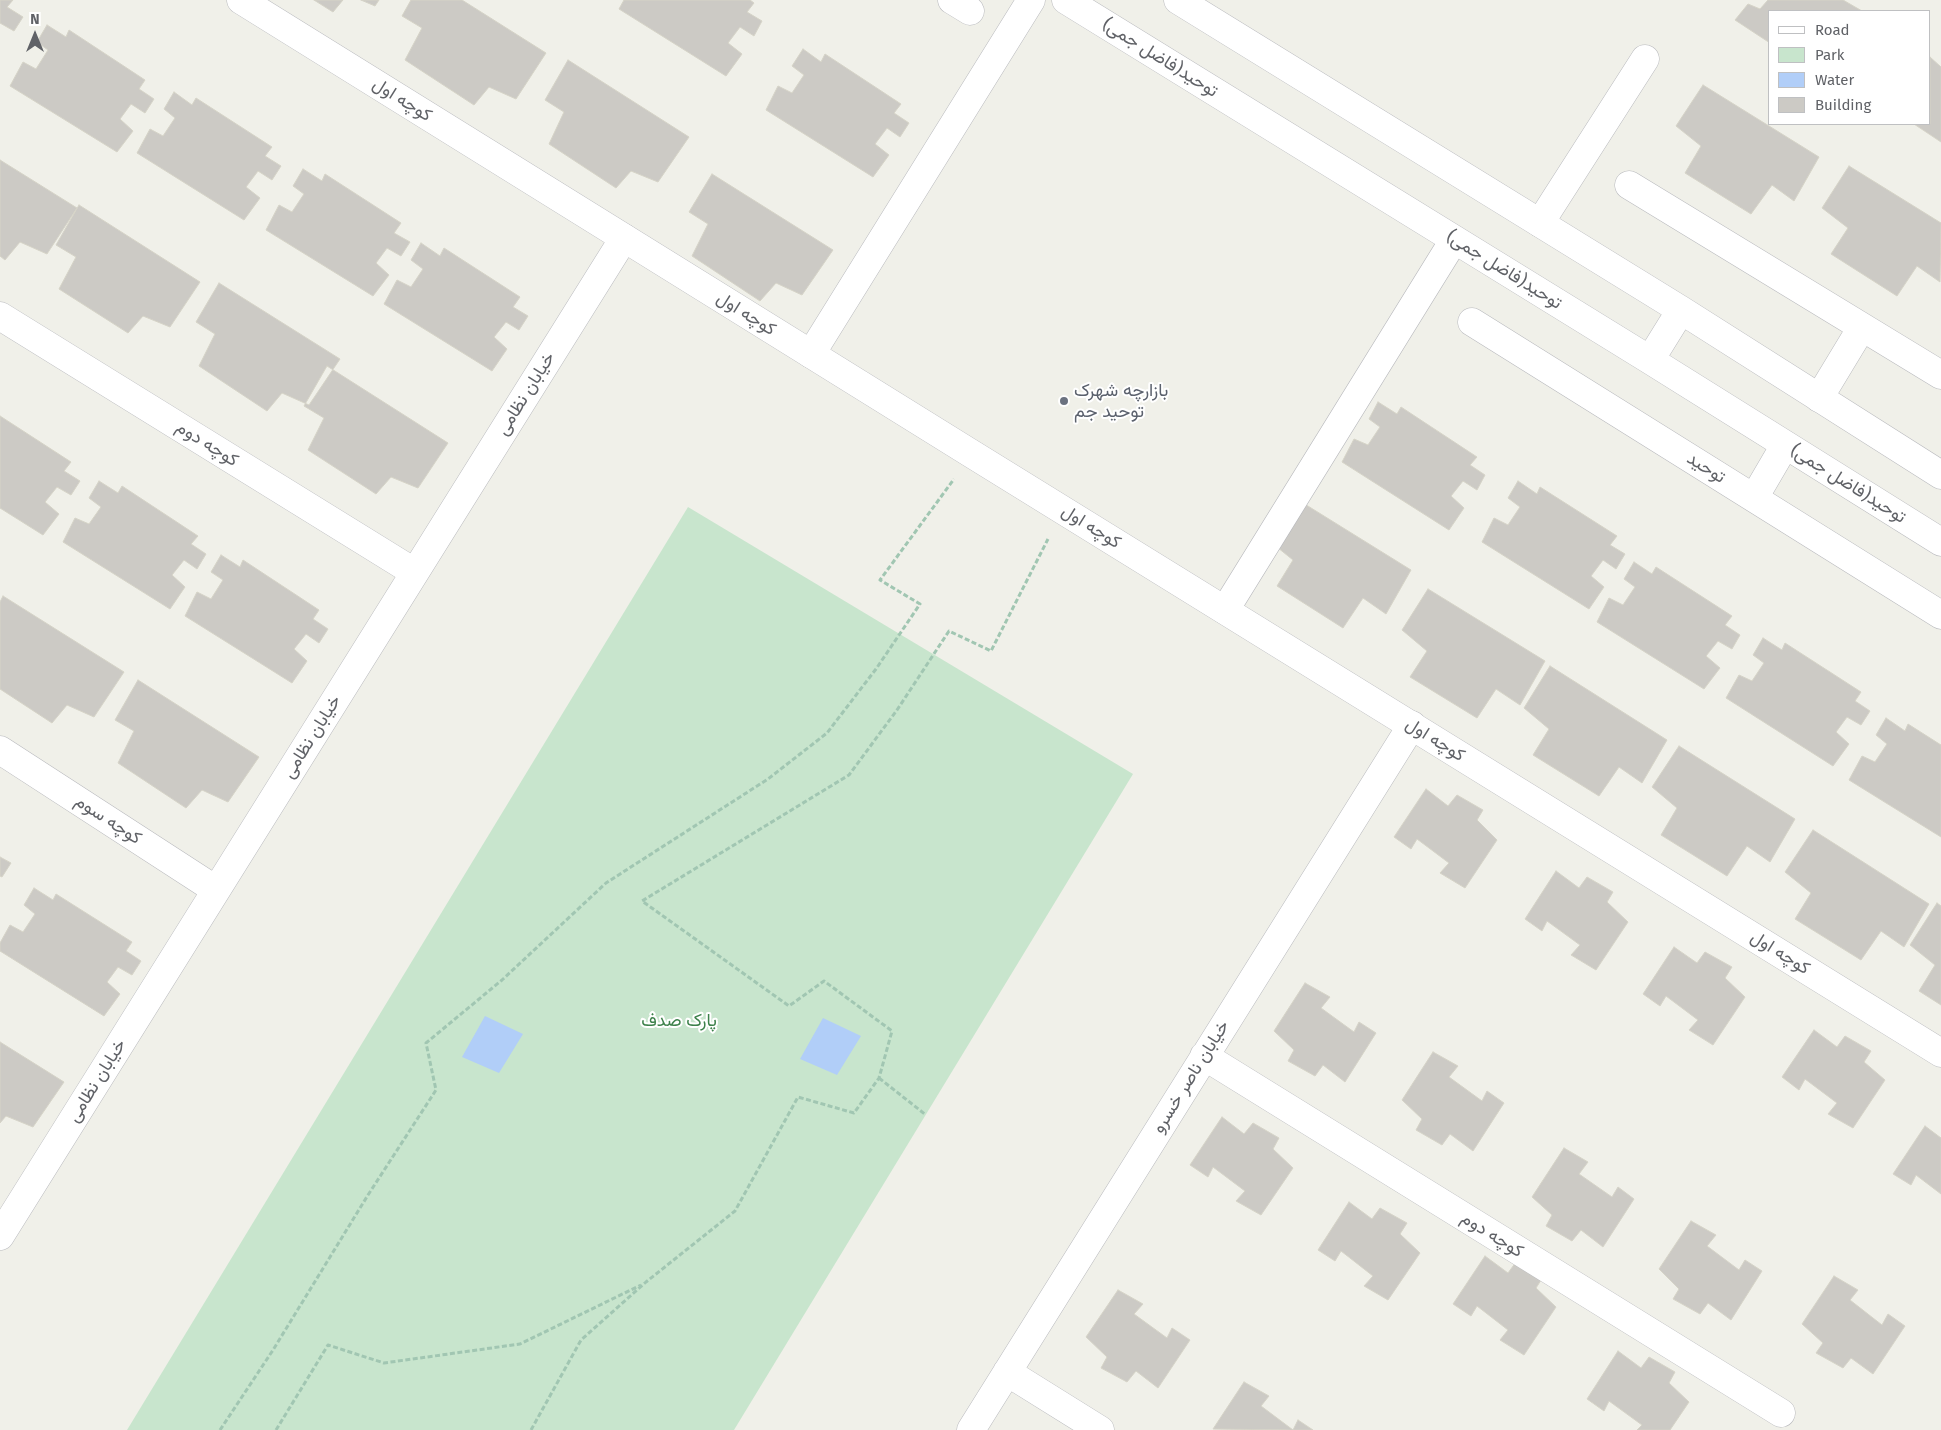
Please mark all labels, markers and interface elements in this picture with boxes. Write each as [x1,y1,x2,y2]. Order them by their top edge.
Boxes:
north arrow [10,10,60,60]
legend [1768,10,1931,125]
text: N [30,11,40,28]
street label: توحید(فاضل جمی) [1098,14,1222,102]
text: Road [1815,21,1850,39]
text: Park [1815,46,1845,64]
text: Water [1815,71,1854,89]
street label: کوچه اول [368,73,436,127]
text: Building [1815,96,1871,114]
street label: توحید(فاضل جمی) [1442,226,1566,314]
street label: کوچه اول [712,287,780,341]
street label: خیابان نظامی [492,348,560,440]
place label: بازارچه شهرک توحید جم [1074,380,1168,422]
marker: بازارچه شهرک توحید جم [1058,395,1070,407]
street label: کوچه دوم [172,416,242,472]
street label: توحید(فاضل جمی) [1786,440,1910,528]
street label: توحید [1683,448,1729,488]
street label: کوچه اول [1057,500,1125,554]
street label: خیابان نظامی [278,691,346,783]
street label: کوچه اول [1401,713,1469,767]
street label: کوچه سوم [71,791,145,849]
street label: کوچه اول [1746,926,1814,980]
park label: پارک صدف [641,1010,717,1032]
street label: خیابان ناصر خسرو [1148,1017,1234,1137]
street label: خیابان نظامی [63,1035,131,1127]
street label: کوچه دوم [1457,1207,1527,1263]

